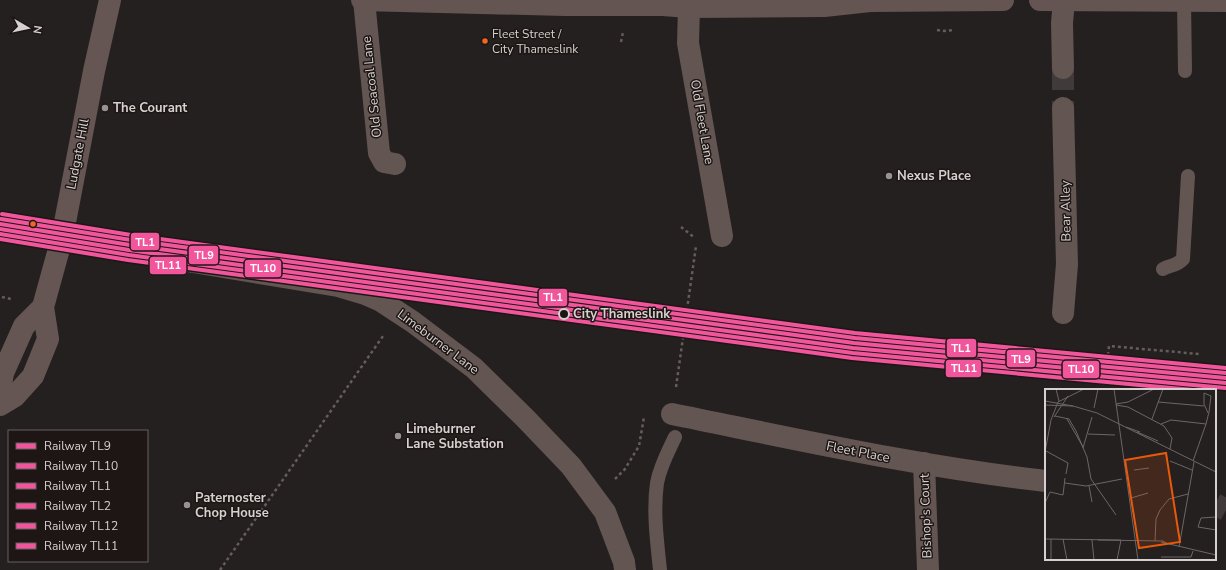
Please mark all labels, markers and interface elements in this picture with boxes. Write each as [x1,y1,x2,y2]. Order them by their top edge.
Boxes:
north arrow [8,8,48,48]
text: N [29,24,45,35]
place label: Fleet Street / City Thameslink [492,26,579,57]
street label: Old Seacoal Lane [358,35,386,139]
marker: Fleet Street / City Thameslink [480,36,490,46]
street label: Old Fleet Lane [686,78,718,166]
place label: The Courant [113,99,188,117]
marker: The Courant [100,103,110,113]
street label: Ludgate Hill [62,117,94,191]
place label: Nexus Place [897,167,971,185]
marker: Nexus Place [884,171,894,181]
street label: Bear Alley [1056,180,1076,242]
unlabelled marker [28,219,38,229]
line badge: TL1 [130,232,160,251]
text: TL1 [135,235,155,250]
line badge: TL9 [188,245,219,265]
text: TL9 [194,248,214,263]
line badge: TL11 [149,256,187,275]
text: TL11 [155,258,181,273]
line badge: TL10 [244,259,282,278]
text: TL10 [250,261,277,276]
line badge: TL1 [538,288,568,307]
text: TL1 [543,290,563,305]
street label: Limeburner Lane [393,305,483,379]
place label: City Thameslink [573,305,671,323]
marker: City Thameslink [558,308,570,320]
line badge: TL1 [946,338,977,358]
text: TL1 [951,341,971,356]
line badge: TL9 [1006,349,1036,368]
text: TL9 [1011,352,1031,367]
line badge: TL11 [945,359,982,378]
line badge: TL10 [1062,360,1100,379]
text: TL11 [951,361,977,376]
text: TL10 [1068,362,1095,377]
inset map [1045,389,1216,560]
place label: Limeburner Lane Substation [406,420,504,453]
legend [8,430,148,562]
marker: Limeburner Lane Substation [393,431,403,441]
street label: Fleet Place [825,437,891,467]
text: Railway TL9 [44,438,111,454]
text: Railway TL10 [44,458,118,474]
street label: Bishop's Court [916,473,936,559]
text: Railway TL1 [44,478,111,494]
place label: Paternoster Chop House [195,489,269,522]
text: Railway TL2 [44,498,111,514]
marker: Paternoster Chop House [182,500,192,510]
text: Railway TL12 [44,518,118,534]
text: Railway TL11 [44,538,118,554]

